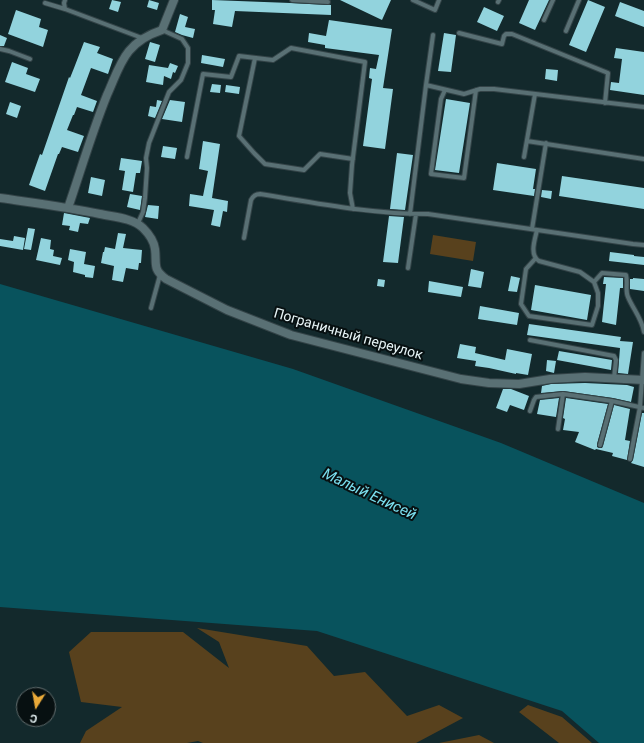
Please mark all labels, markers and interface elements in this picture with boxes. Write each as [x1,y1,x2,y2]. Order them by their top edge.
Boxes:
street label: Пограничный переулок [272,306,424,364]
water label: Малый Енисей [319,465,419,525]
north arrow [16,687,56,727]
text: С [29,711,39,725]

